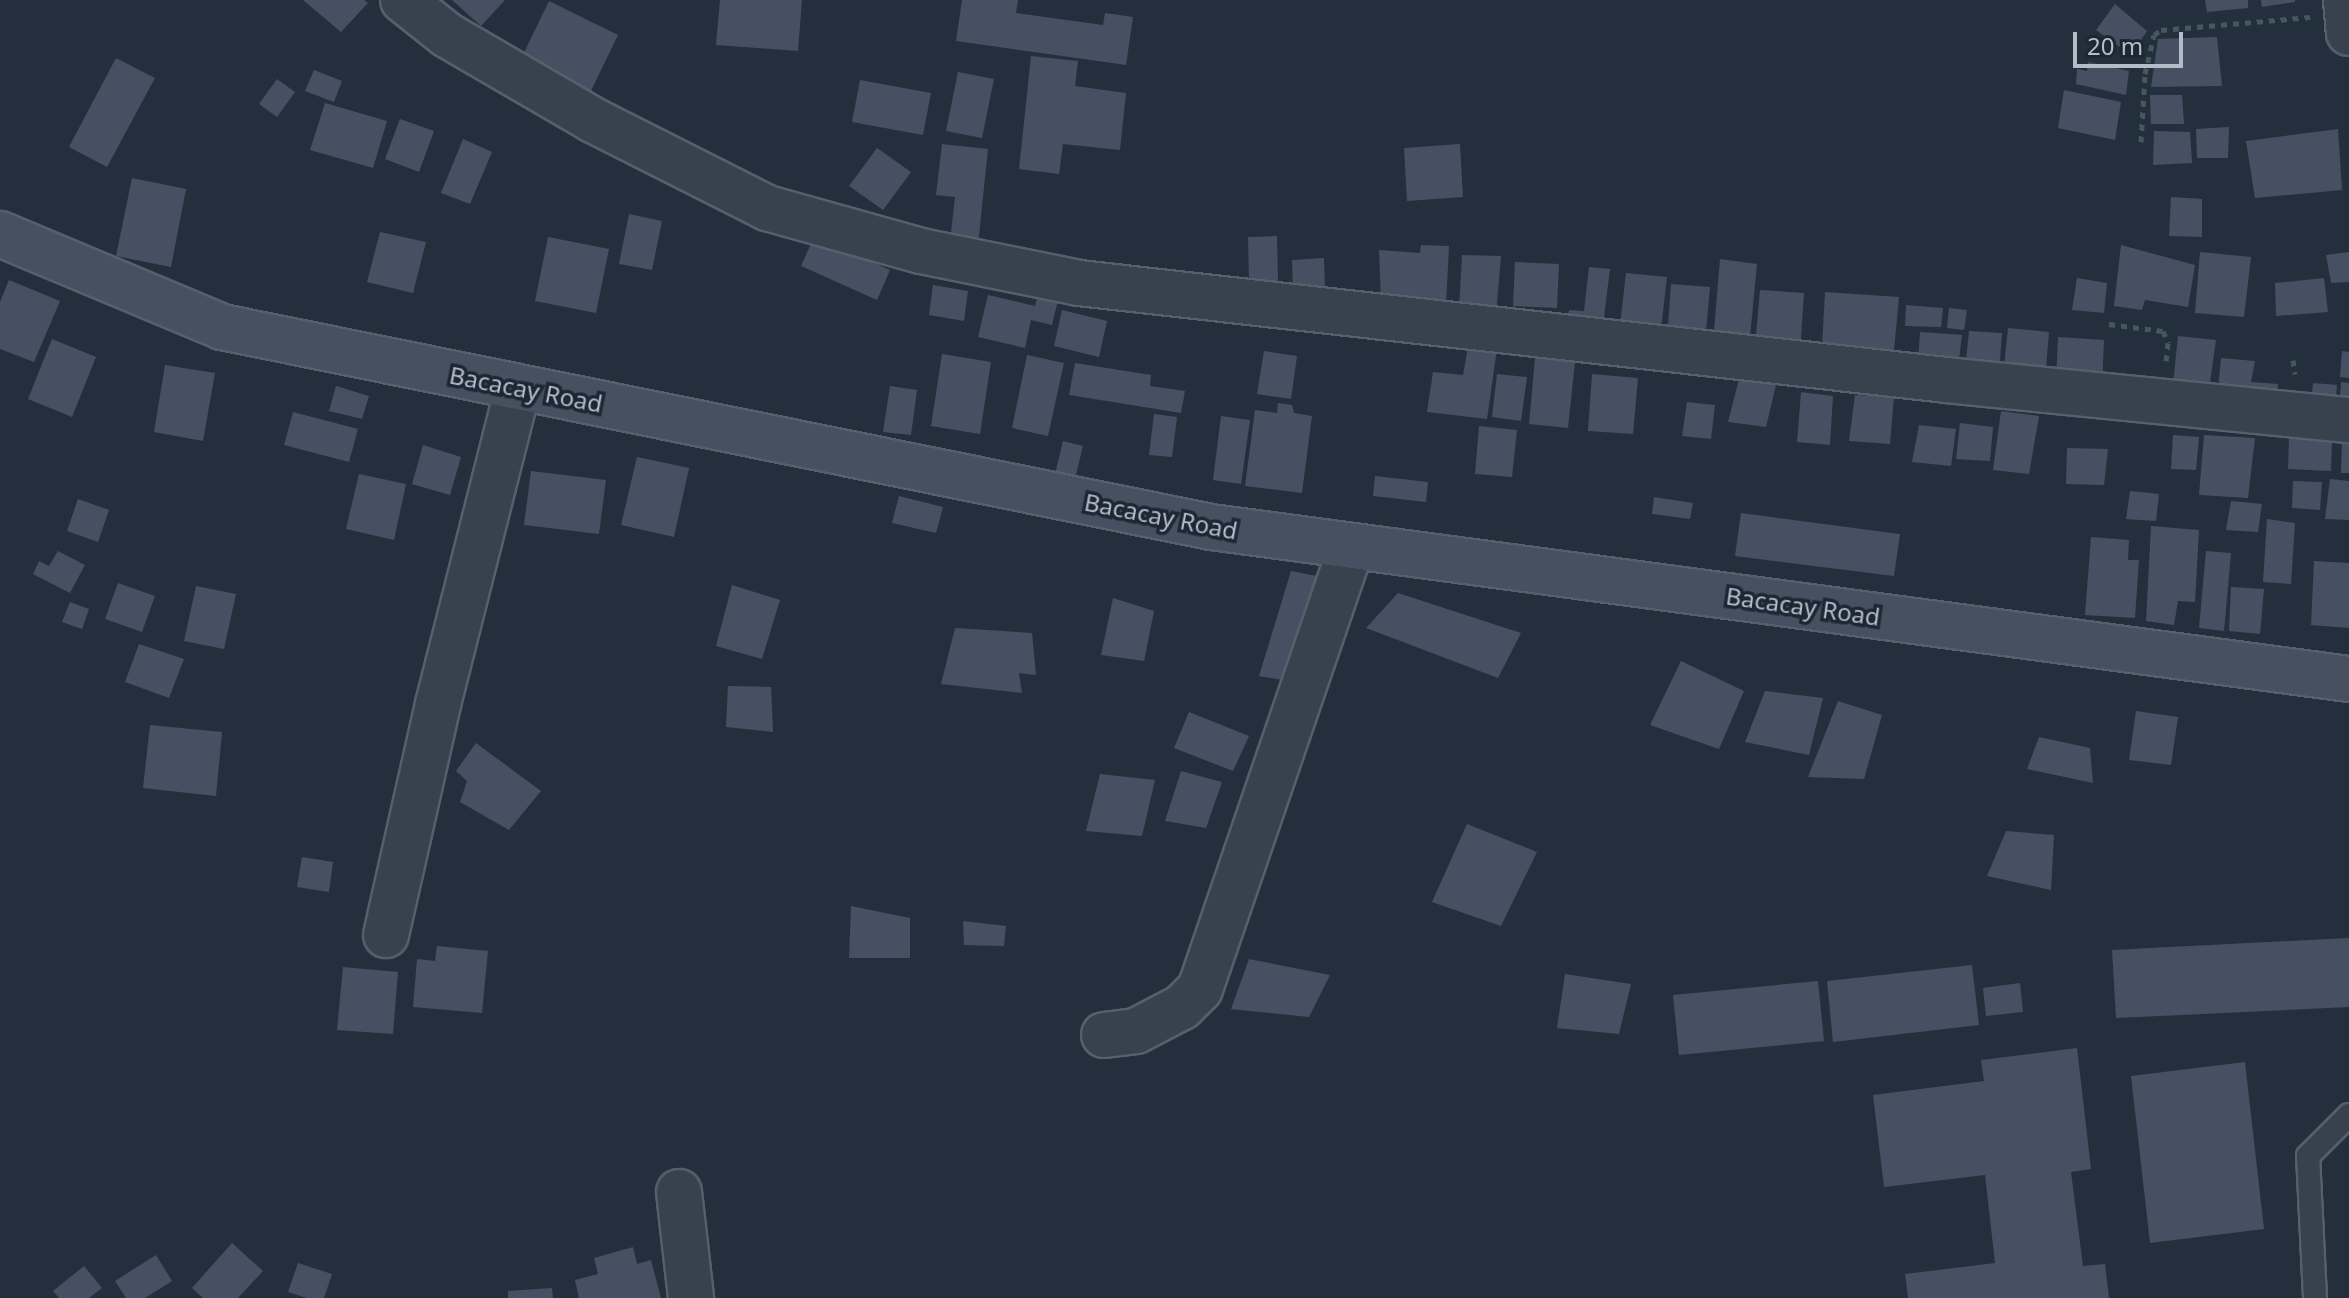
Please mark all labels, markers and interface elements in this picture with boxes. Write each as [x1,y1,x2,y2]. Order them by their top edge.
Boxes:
scale bar [2077,16,2187,66]
text: 20 m [2087,29,2143,62]
street label: Bacacay Road [447,360,605,418]
street label: Bacacay Road [1082,487,1240,545]
street label: Bacacay Road [1724,581,1882,631]

